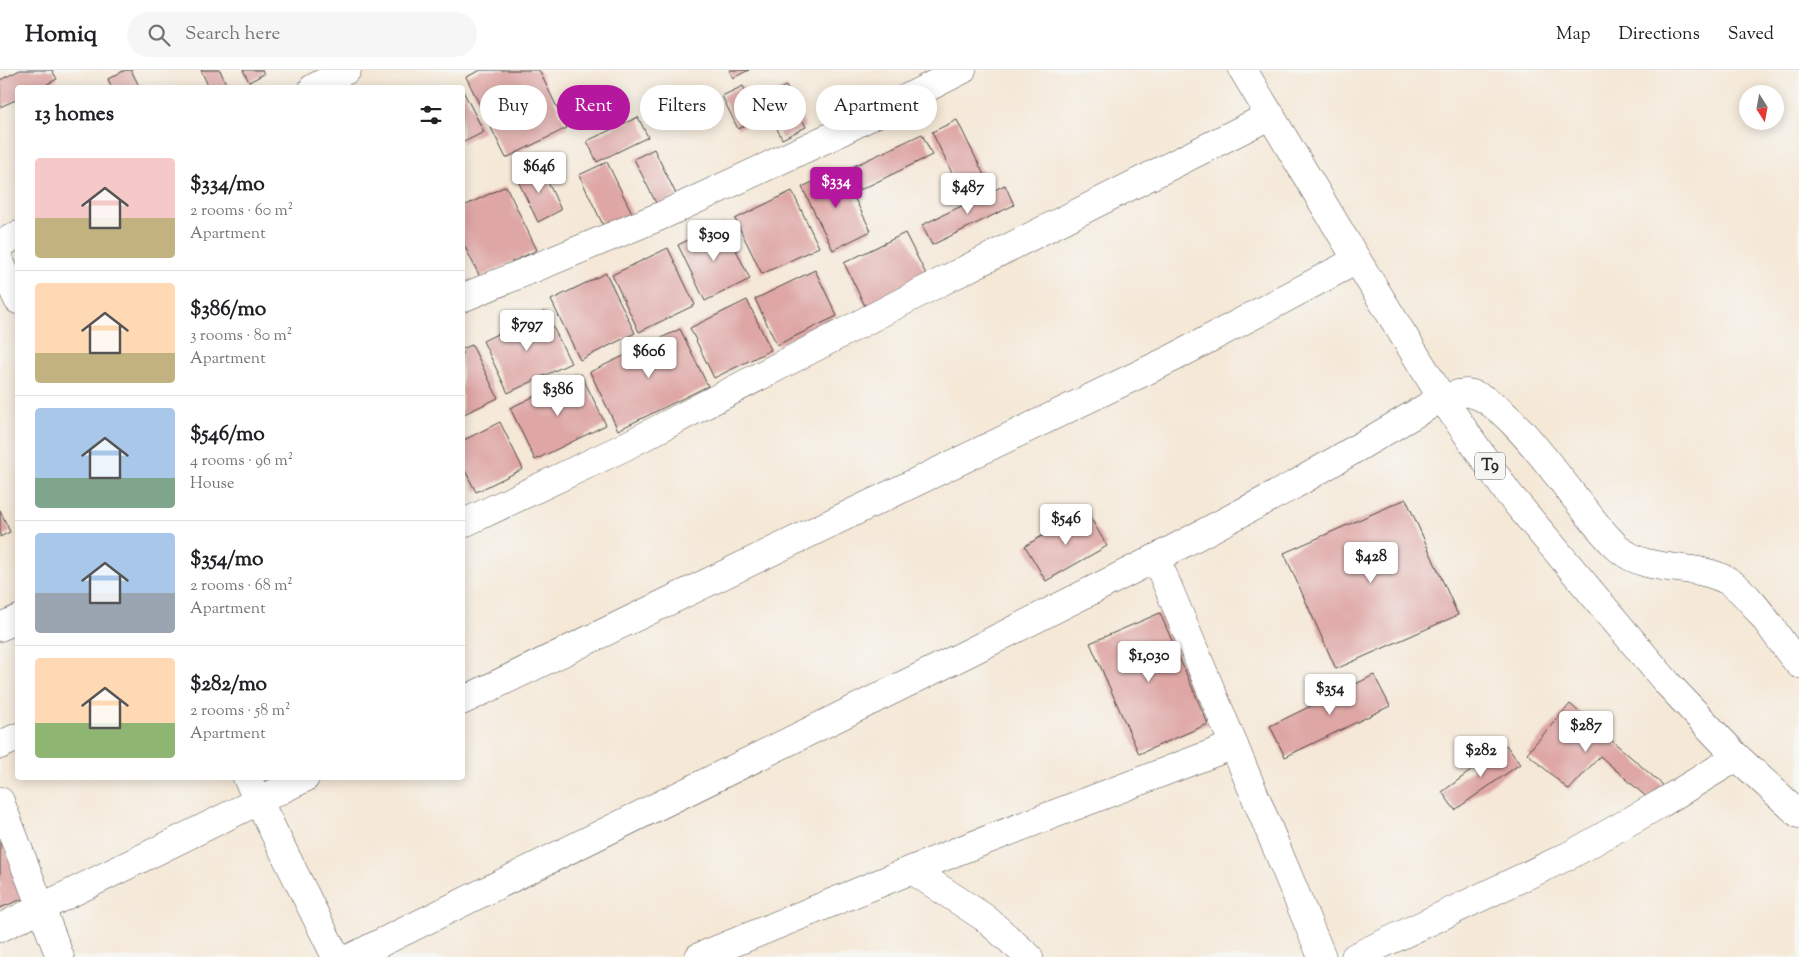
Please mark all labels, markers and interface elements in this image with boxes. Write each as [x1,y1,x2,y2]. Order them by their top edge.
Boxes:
search box [127,12,477,57]
text: Homiq [25,18,97,52]
icon: search [145,21,173,49]
text: Search here [185,21,280,48]
text: Map [1556,22,1591,48]
text: Directions [1619,22,1700,48]
text: Saved [1728,22,1774,48]
chip: Buy [480,85,547,130]
chip: Rent [557,85,630,130]
chip: Filters [640,85,724,130]
chip: New [734,85,806,130]
chip: Apartment [816,85,937,130]
north arrow [1739,85,1784,130]
map controls [1739,85,1784,130]
text: 13 homes [35,100,114,130]
icon: filters [417,101,445,129]
pin: $646 [509,152,569,194]
text: $646 [523,156,555,179]
pin: $334 [806,166,866,209]
text: $334/mo [190,170,265,200]
text: $334 [821,171,851,194]
pin: $487 [938,172,998,215]
text: $487 [952,177,984,200]
icon: home [75,178,135,238]
text: 2 rooms · 60 m² [190,200,293,223]
pin: $309 [684,220,744,262]
text: Apartment [190,223,266,246]
text: $309 [698,224,730,247]
text: $386/mo [190,295,266,325]
icon: home [75,303,135,363]
pin: $797 [497,310,557,352]
text: $797 [511,314,543,337]
text: 3 rooms · 80 m² [190,325,292,348]
pin: $606 [619,336,679,379]
text: $606 [633,341,665,364]
text: Apartment [190,348,266,371]
pin: $386 [528,374,588,417]
text: $386 [543,379,573,402]
text: $546/mo [190,420,265,450]
icon: home [75,428,135,488]
text: 4 rooms · 96 m² [190,450,293,473]
road number: T9 [1475,452,1505,480]
text: House [190,473,234,496]
pin: $546 [1036,504,1096,546]
text: $546 [1051,508,1081,531]
pin: $428 [1341,542,1401,584]
text: $354/mo [190,545,263,575]
text: $428 [1355,546,1387,569]
icon: home [75,553,135,613]
text: 2 rooms · 68 m² [190,575,293,598]
text: Apartment [190,598,266,621]
pin: $1,030 [1108,640,1190,683]
text: $1,030 [1129,645,1169,668]
text: $282/mo [190,670,267,700]
pin: $354 [1300,674,1360,716]
icon: home [75,678,135,738]
text: $354 [1316,678,1344,701]
text: 2 rooms · 58 m² [190,700,290,723]
pin: $287 [1556,710,1616,753]
text: $287 [1570,715,1602,738]
text: Apartment [190,723,266,746]
pin: $282 [1451,736,1511,778]
text: $282 [1465,740,1497,763]

